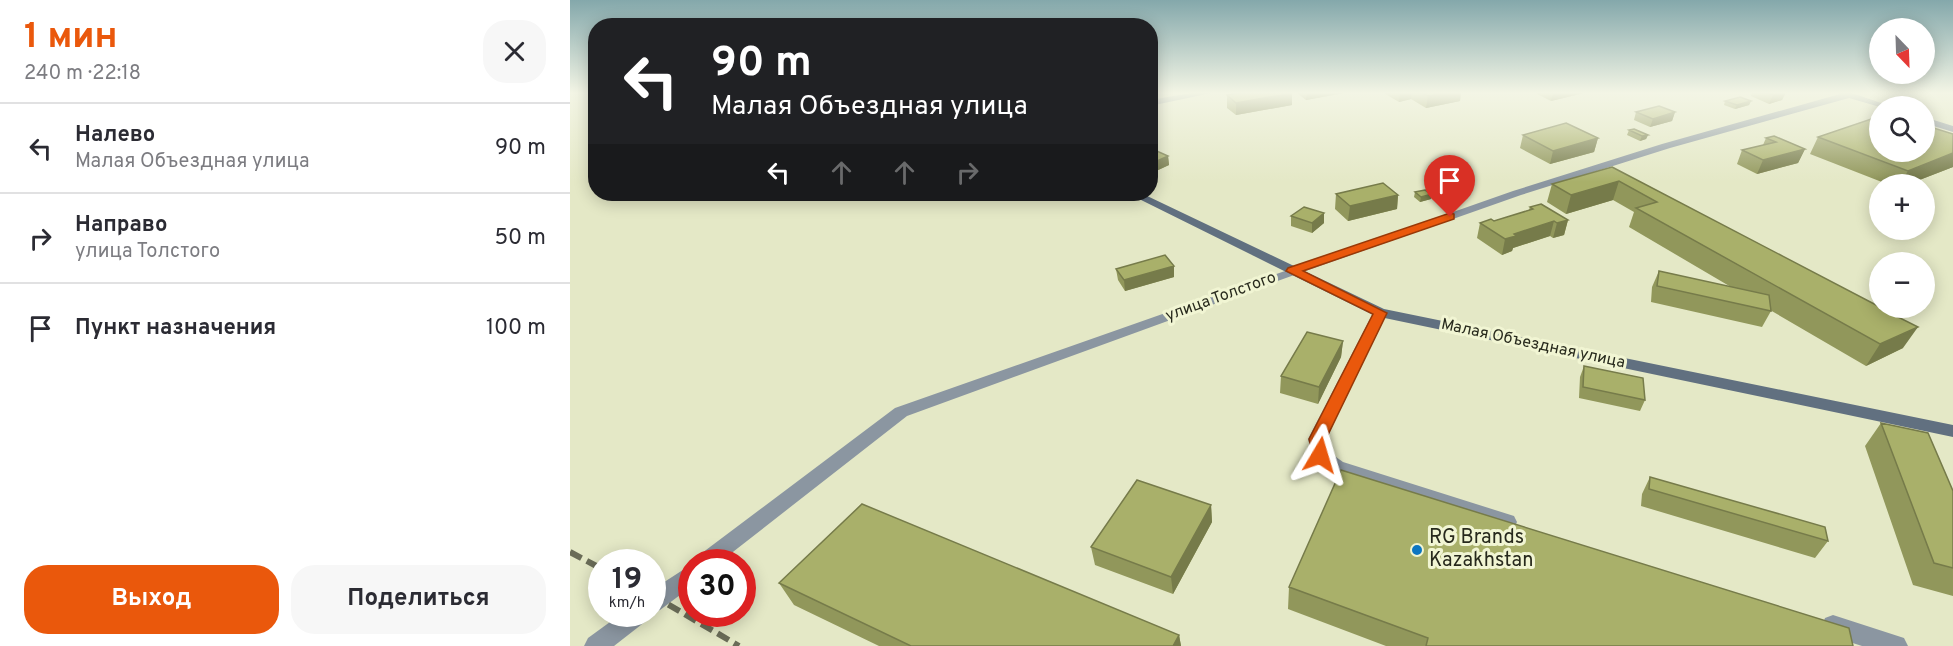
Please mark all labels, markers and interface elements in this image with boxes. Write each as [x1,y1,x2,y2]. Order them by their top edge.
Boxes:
text: 1 мин [24,15,118,61]
north arrow [1869,18,1935,84]
map controls [1869,18,1935,318]
button: close [483,20,546,83]
text: 90 m [711,38,812,91]
icon: left [612,42,690,120]
text: 240 m · 22:18 [24,61,141,87]
text: Малая Объездная улица [711,90,1028,124]
button: search [1869,96,1935,162]
text: Налево [75,122,155,149]
icon: left [24,132,57,165]
text: 90 m [495,135,546,162]
text: Малая Объездная улица [75,149,310,175]
pin [1424,155,1475,217]
icon: left [762,156,795,189]
icon: ahead [825,156,858,189]
icon: ahead [888,156,921,189]
icon: right [951,156,984,189]
icon: arrive [1433,164,1466,197]
button: + [1869,174,1935,240]
text: Направо [75,212,167,239]
icon: right [24,222,57,255]
text: 50 m [494,225,546,252]
text: улица Толстого [75,239,220,265]
button: − [1869,252,1935,318]
street label: улица Толстого [1163,268,1279,326]
icon: arrive [24,312,57,345]
text: Пункт назначения [75,315,276,342]
text: 100 m [486,315,546,342]
street label: Малая Объездная улица [1439,315,1627,373]
position arrow [1288,423,1352,487]
place label: RG Brands Kazakhstan [1429,525,1534,574]
marker: RG Brands Kazakhstan [1410,543,1424,557]
speed limit sign: 30 [678,549,756,627]
text: 19 [612,562,642,599]
button: Выход [24,565,279,634]
button: Поделиться [291,565,546,634]
text: km/h [609,594,645,613]

